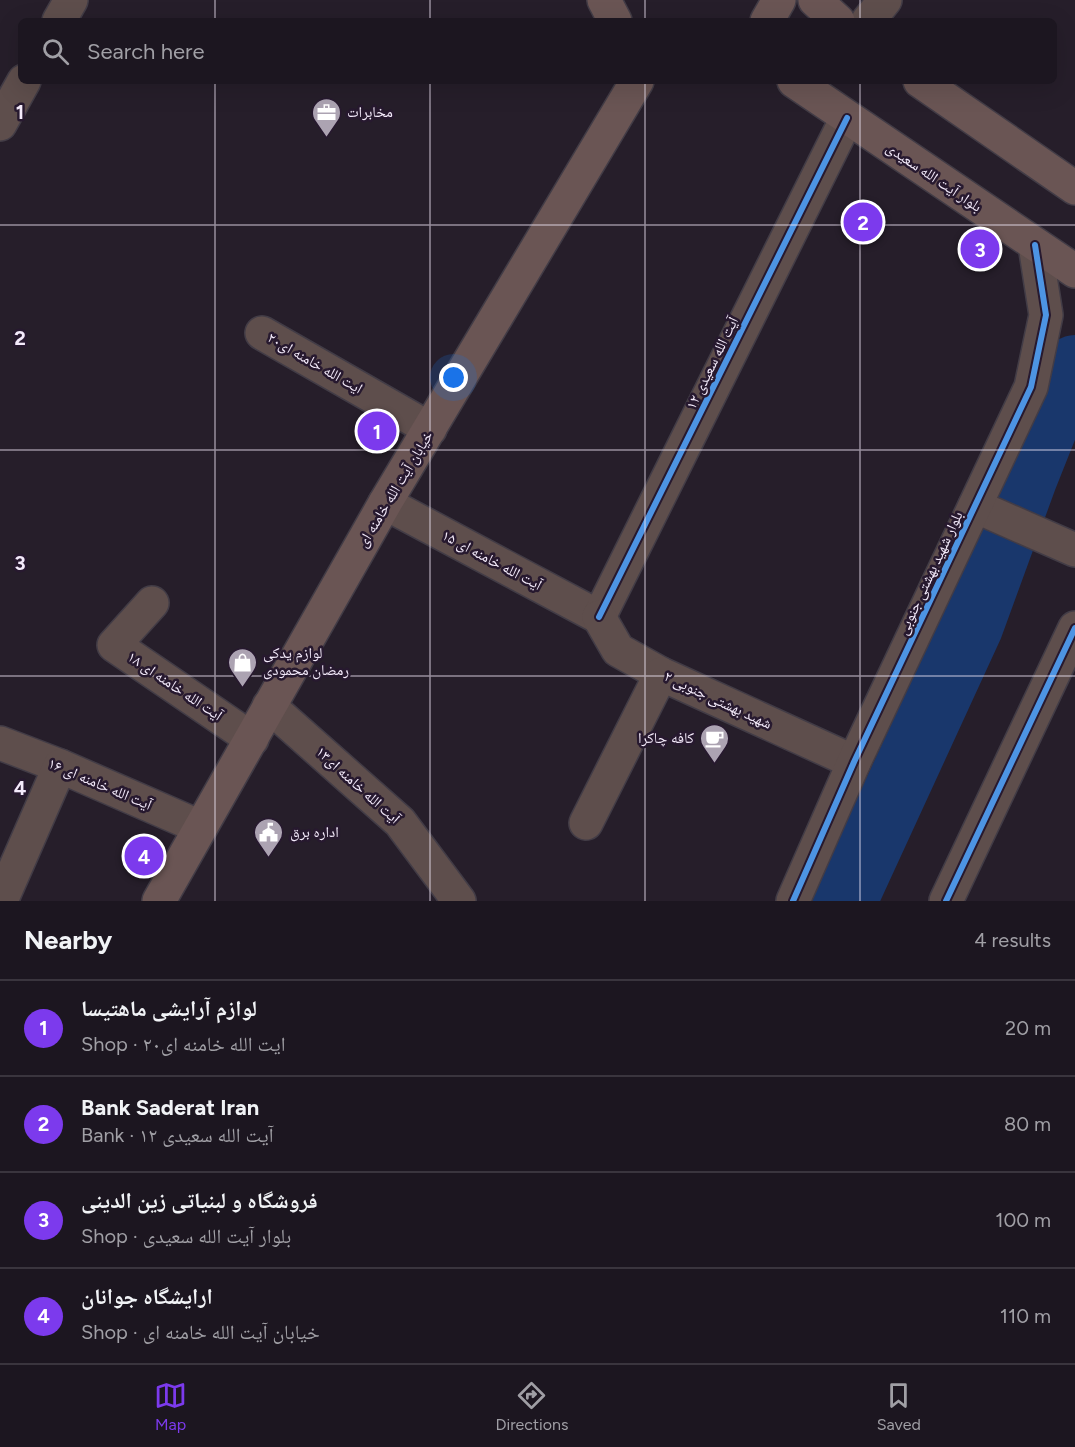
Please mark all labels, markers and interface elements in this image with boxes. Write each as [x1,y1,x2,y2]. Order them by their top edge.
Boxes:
search box [18,18,1057,84]
icon: search [39,35,72,68]
text: Search here [87,38,205,65]
office icon: مخابرات [310,96,342,138]
text: 1 [16,100,24,124]
place label: مخابرات [347,103,393,121]
street label: بلوار آیت الله سعیدی [882,138,985,216]
pin: 2 [844,200,882,244]
pin: 3 [960,226,1000,272]
street label: آیت الله سعیدی ۱۲ [682,313,744,413]
text: 2 [14,326,26,350]
street label: ایت الله خامنه ای۲۰ [264,328,366,398]
your location [439,363,468,392]
pin: 1 [358,408,397,454]
street label: خیابان آیت الله خامنه ای [353,427,438,551]
street label: بلوار شهید بهشتی جنوبی [893,508,967,638]
street label: آیت الله خامنه ای ۱۵ [438,526,546,595]
text: 3 [14,551,26,575]
place label: لوازم یدکی رمضان محمودی [263,644,349,680]
shop icon: لوازم یدکی رمضان محمودی [226,646,258,688]
street label: آیت الله خامنه ای ۱۸ [124,648,227,726]
street label: شهید بهشتی جنوبی ۲ [661,667,775,734]
cafe icon: کافه چاکرا [699,722,731,764]
place label: کافه چاکرا [638,729,694,747]
street label: آیت الله خامنه ای۱۳ [312,743,405,829]
street label: آیت الله خامنه ای ۱۶ [45,754,156,815]
text: 4 [14,776,27,800]
public building icon: اداره برق [253,816,285,858]
place label: اداره برق [290,823,339,842]
pin: 4 [124,834,164,878]
text: Nearby [24,924,112,956]
text: 4 results [974,928,1051,952]
text: لوازم آرایشی ماهتیسا [81,995,257,1022]
text: 1 [39,1016,48,1040]
text: 20 m [1005,1016,1051,1040]
text: Shop · ایت الله خامنه ای۲۰ [81,1032,285,1056]
text: Bank Saderat Iran [81,1094,259,1121]
text: 2 [38,1112,49,1136]
text: 80 m [1004,1112,1051,1136]
text: Bank · آیت الله سعیدی ۱۲ [81,1123,273,1147]
text: فروشگاه و لبنیاتی زین الدینی [81,1187,318,1214]
text: 3 [38,1208,49,1232]
text: 100 m [995,1208,1051,1232]
text: Shop · بلوار آیت الله سعیدی [81,1224,291,1248]
text: ارایشگاه جوانان [81,1283,213,1310]
text: 4 [37,1304,50,1328]
text: 110 m [1000,1304,1051,1328]
text: Shop · خیابان آیت الله خامنه ای [81,1320,320,1344]
tab: Map [154,1379,187,1434]
tab: Directions [495,1379,568,1434]
tab: Saved [877,1379,921,1434]

